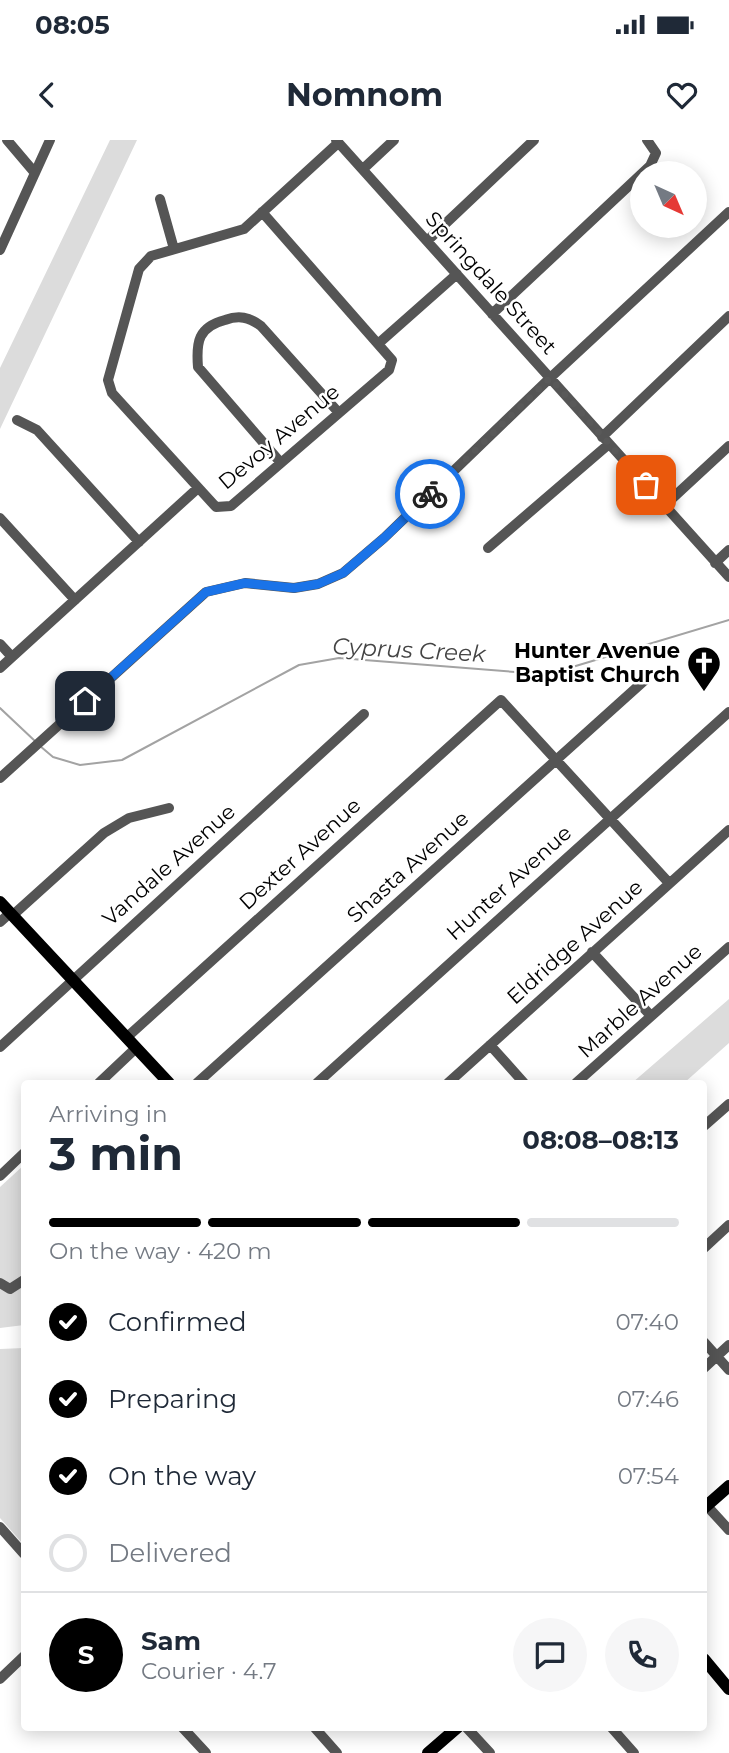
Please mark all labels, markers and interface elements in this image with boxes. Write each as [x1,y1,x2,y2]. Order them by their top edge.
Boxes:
text: 08:05 [35,9,110,41]
text: Nomnom [286,75,443,114]
icon: back [28,76,66,114]
icon: heart [663,76,701,114]
north arrow [630,161,707,238]
map controls [630,161,707,238]
street label: Springdale Street [421,206,562,359]
street label: Devoy Avenue [213,379,344,494]
pin [616,455,676,515]
courier [395,459,465,529]
icon: bag [627,466,665,504]
icon: bike [411,475,449,513]
water label: Cyprus Creek [332,632,488,668]
place label: Hunter Avenue Baptist Church [514,638,680,687]
church icon: Hunter Avenue Baptist Church [685,644,723,693]
pin [55,671,115,731]
icon: home [66,682,104,720]
street label: Dexter Avenue [234,793,366,915]
street label: Vandale Avenue [97,799,240,931]
street label: Shasta Avenue [342,805,474,928]
street label: Hunter Avenue [441,820,576,945]
street label: Eldridge Avenue [502,874,648,1009]
street label: Marble Avenue [573,938,707,1063]
text: Arriving in [49,1100,168,1128]
text: 08:08–08:13 [522,1124,679,1156]
text: 3 min [49,1125,183,1182]
text: On the way · 420 m [49,1237,272,1265]
icon: check [49,1303,87,1341]
text: Confirmed [108,1306,247,1338]
text: 07:40 [616,1308,679,1336]
icon: check [49,1380,87,1418]
text: Preparing [108,1383,237,1415]
text: 07:46 [617,1385,679,1413]
icon: check [49,1457,87,1495]
text: On the way [108,1460,256,1492]
text: 07:54 [618,1462,679,1490]
text: Delivered [108,1537,232,1569]
button: chat [513,1618,587,1692]
button: phone [605,1618,679,1692]
text: Sam [141,1625,201,1657]
text: S [78,1639,94,1671]
text: Courier · 4.7 [141,1657,277,1685]

